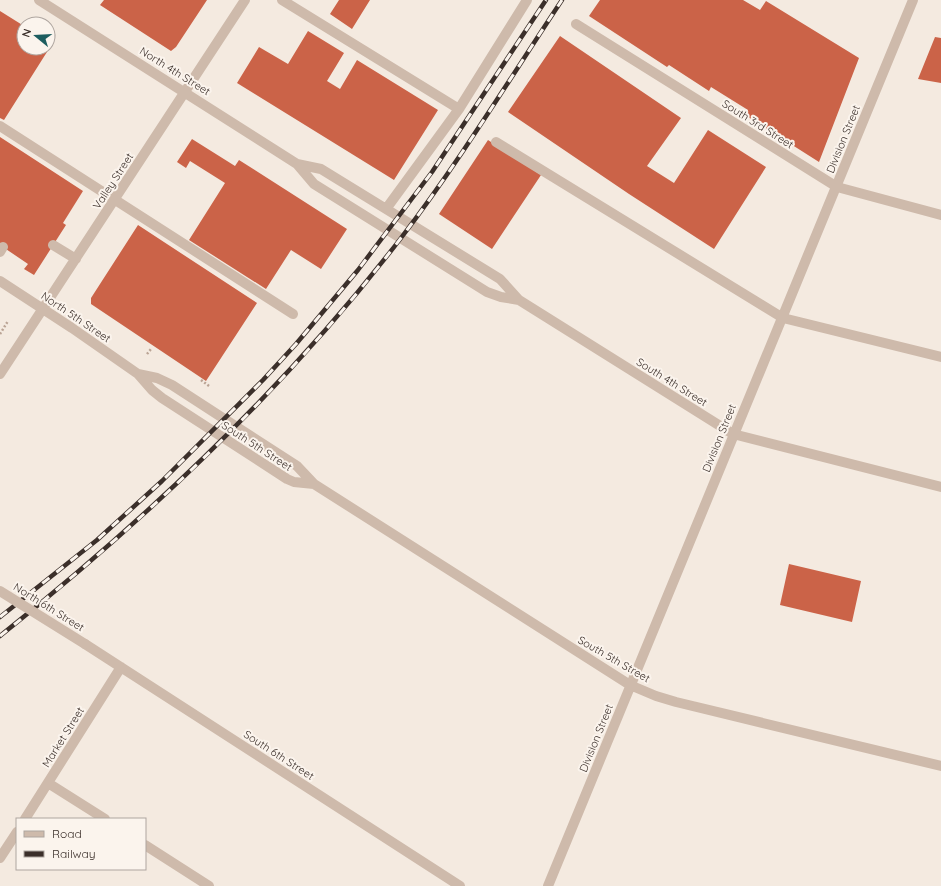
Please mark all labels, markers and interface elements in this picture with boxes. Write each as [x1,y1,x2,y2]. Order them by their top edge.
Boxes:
north arrow [16,16,56,56]
text: N [19,27,34,39]
street label: North 4th Street [137,44,213,98]
street label: South 3rd Street [720,96,797,152]
street label: Division Street [823,103,863,175]
street label: Valley Street [90,150,137,212]
street label: North 5th Street [39,289,114,346]
street label: South 4th Street [634,355,710,410]
street label: Division Street [699,402,739,474]
street label: South 5th Street [219,418,295,474]
street label: North 6th Street [11,580,87,634]
street label: South 5th Street [575,633,653,685]
street label: Division Street [576,702,616,774]
street label: Market Street [39,704,87,770]
street label: South 6th Street [241,727,317,783]
legend [16,818,146,870]
text: Road [52,826,82,841]
text: Railway [52,846,96,861]

